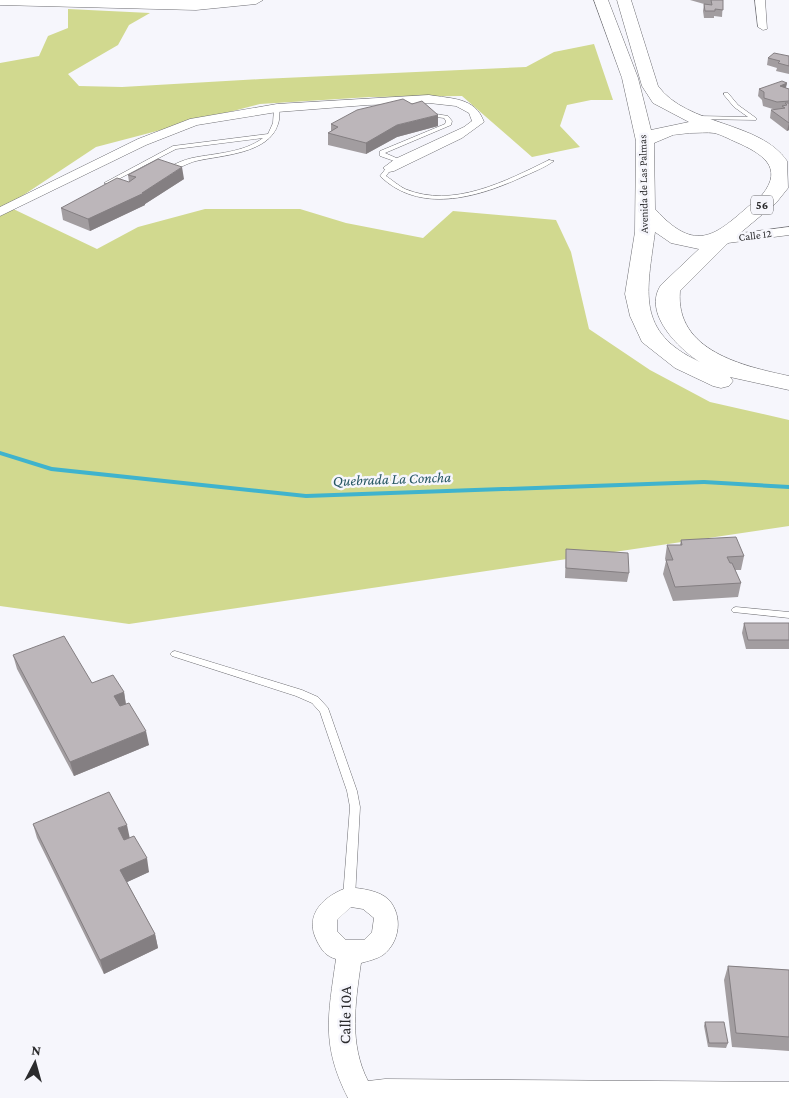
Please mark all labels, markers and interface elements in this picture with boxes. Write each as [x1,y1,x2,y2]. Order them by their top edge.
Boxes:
street label: Avenida de Las Palmas [636,135,650,233]
road number: 56 [751,196,773,214]
street label: Calle 12 [738,227,772,243]
water label: Quebrada La Concha [333,469,451,489]
street label: Calle 10A [336,985,354,1044]
north arrow [10,1038,60,1088]
text: N [31,1042,42,1059]

